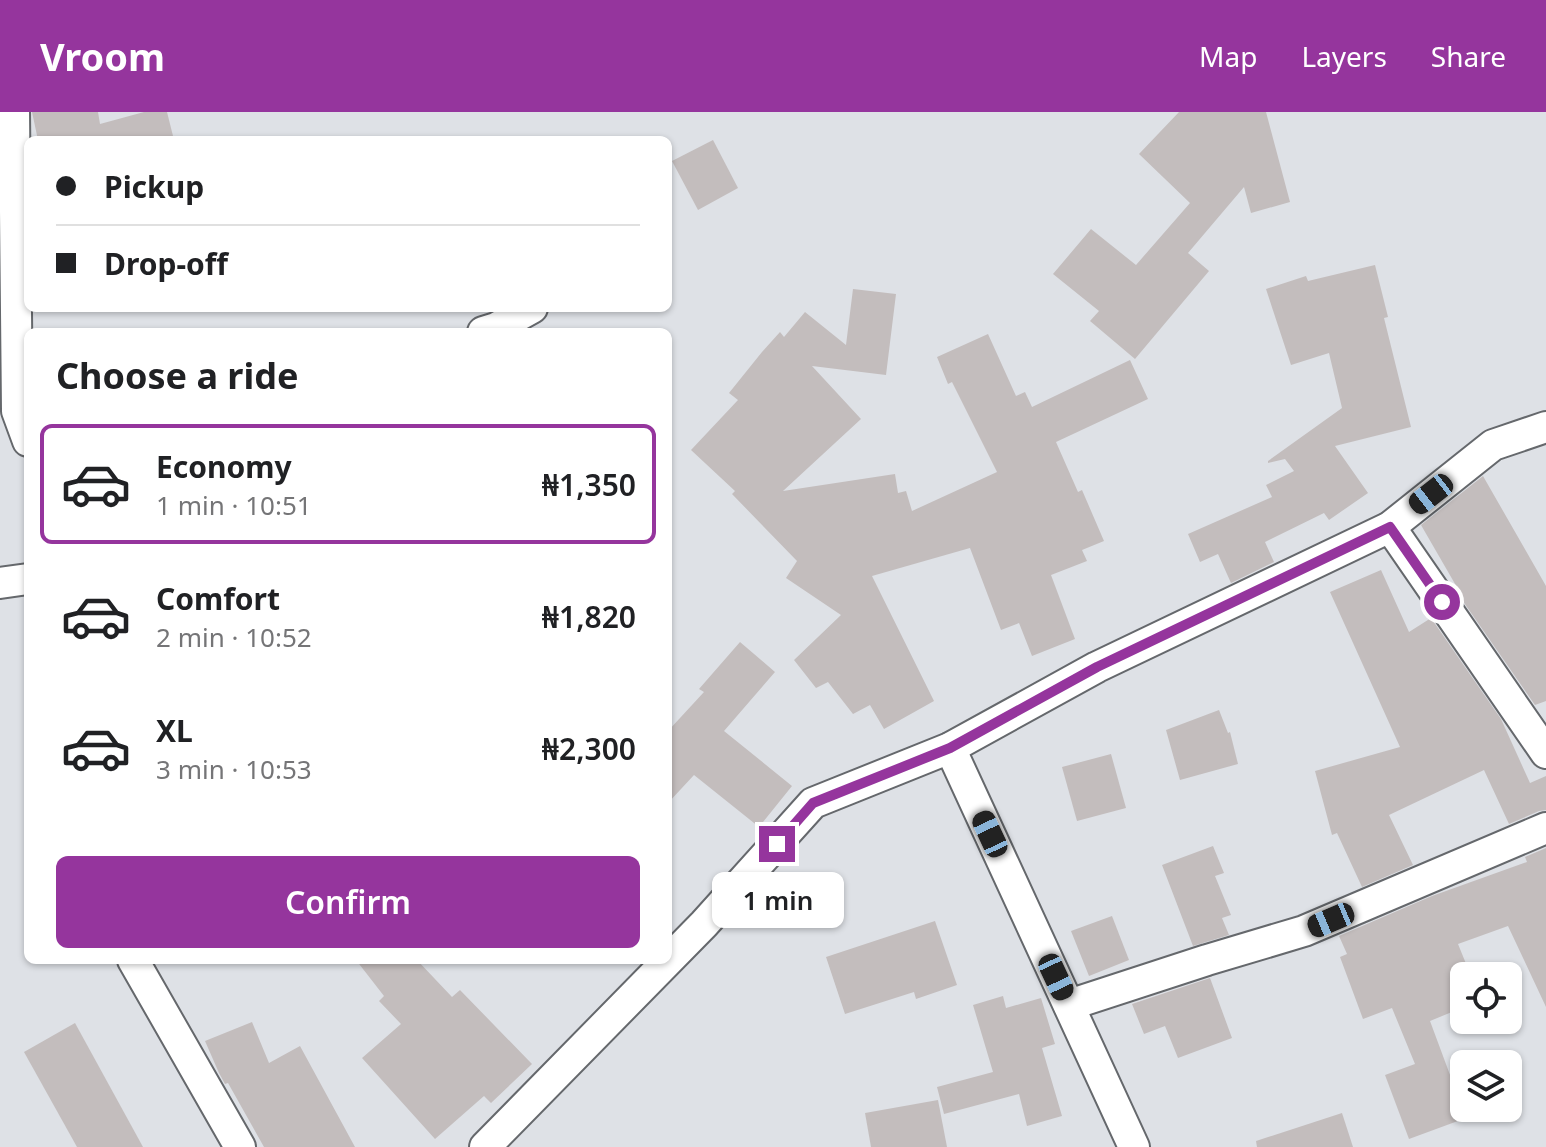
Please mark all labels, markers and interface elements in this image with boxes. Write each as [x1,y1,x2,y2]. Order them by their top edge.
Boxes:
text: Vroom [40,30,165,82]
text: Map [1199,37,1257,75]
text: Layers [1301,37,1387,75]
text: Share [1431,37,1506,75]
text: Pickup [104,166,204,207]
text: Drop-off [104,243,228,284]
text: Choose a ride [56,351,298,400]
text: Economy [156,446,292,487]
icon: car [60,448,132,520]
text: ₦1,350 [542,464,636,505]
car [1405,470,1457,518]
text: 1 min · 10:51 [156,487,312,523]
text: Comfort [156,578,280,619]
icon: car [60,580,132,652]
route start [1424,584,1460,620]
text: ₦1,820 [542,596,636,637]
text: 2 min · 10:52 [156,619,312,655]
text: XL [156,710,193,751]
icon: car [60,712,132,784]
text: ₦2,300 [542,728,636,769]
text: 3 min · 10:53 [156,751,312,787]
car [969,807,1011,861]
route end [759,826,795,862]
button: Confirm [56,856,640,948]
callout: 1 min [711,872,843,928]
text: 1 min [743,882,813,918]
car [1304,900,1358,940]
car [1035,950,1077,1004]
map controls [1450,962,1522,1122]
button: locate [1450,962,1522,1034]
button: layers [1450,1050,1522,1122]

